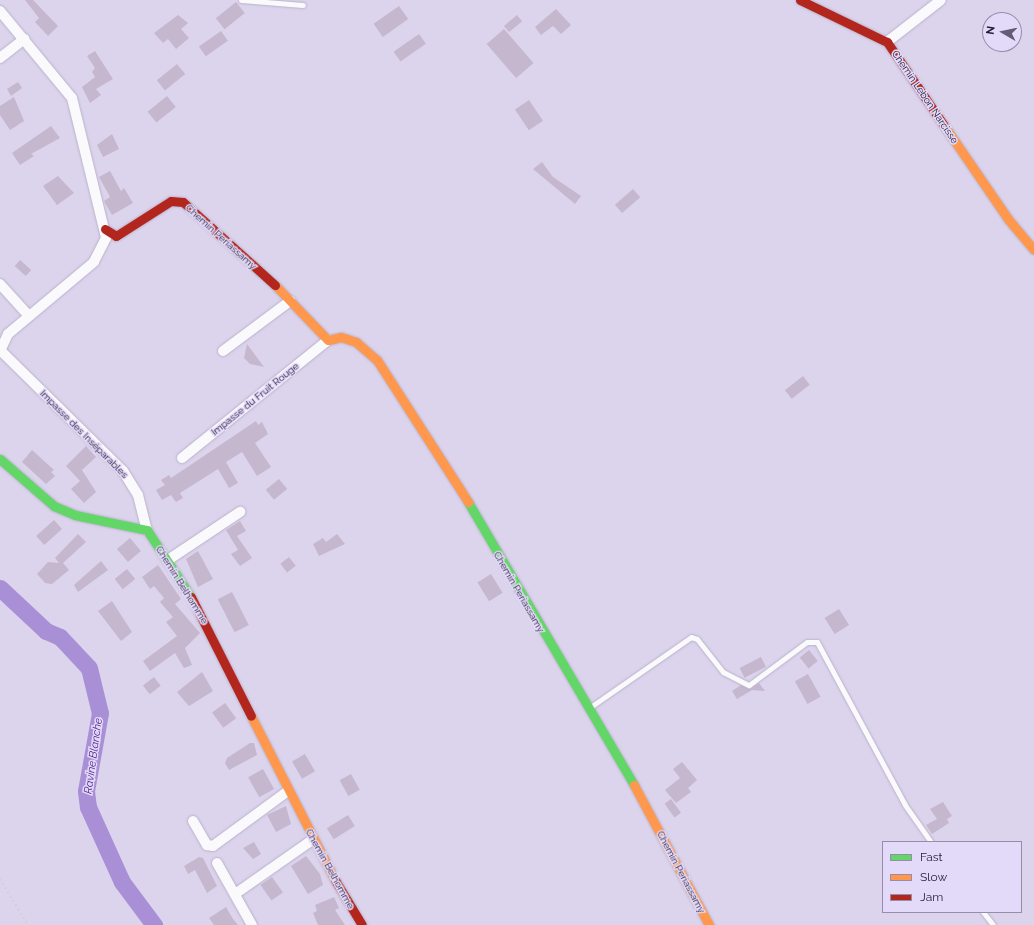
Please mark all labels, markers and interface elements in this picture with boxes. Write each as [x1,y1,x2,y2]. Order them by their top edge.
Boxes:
north arrow [982,12,1022,52]
text: N [984,25,998,35]
street label: Chemin Lebon Narcisse [889,48,961,146]
street label: Chemin Periassamy [183,202,259,272]
street label: Impasse du Fruit Rouge [209,360,301,438]
street label: Impasse des Inséparables [37,387,131,481]
street label: Chemin Belhomme [153,544,211,626]
street label: Chemin Periassamy [491,550,547,634]
water label: Ravine Blanche [82,717,106,795]
street label: Chemin Belhomme [303,827,357,911]
street label: Chemin Periassamy [654,829,708,915]
legend [882,841,1022,913]
text: Fast [920,850,943,864]
text: Slow [920,870,947,884]
text: Jam [920,890,943,904]

